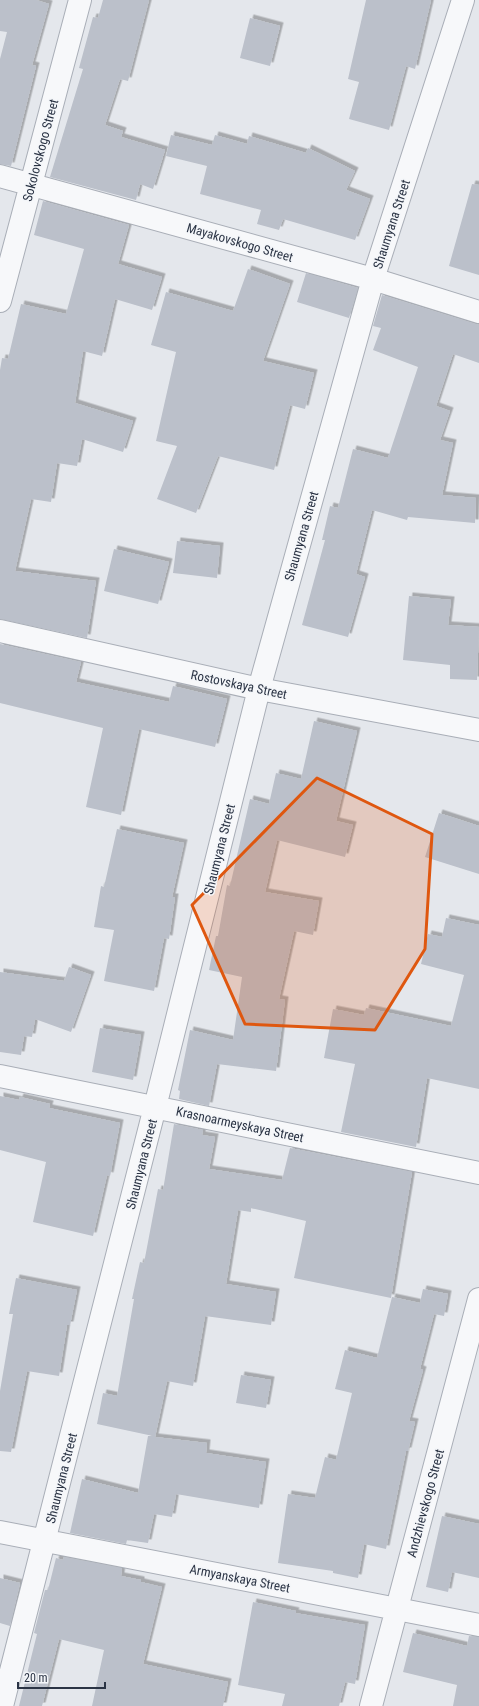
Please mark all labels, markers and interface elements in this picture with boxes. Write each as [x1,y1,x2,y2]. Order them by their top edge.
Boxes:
street label: Sokolovskogo Street [20,97,61,203]
street label: Shaumyana Street [370,178,413,271]
street label: Mayakovskogo Street [185,220,295,265]
street label: Shaumyana Street [281,489,322,583]
street label: Rostovskaya Street [189,667,289,702]
street label: Shaumyana Street [201,802,238,896]
street label: Krasnoarmeyskaya Street [175,1104,305,1145]
street label: Shaumyana Street [123,1117,160,1211]
street label: Shaumyana Street [43,1431,80,1525]
street label: Andzhievskogo Street [404,1447,447,1559]
street label: Armyanskaya Street [188,1561,292,1596]
scale bar [18,1664,105,1690]
text: 20 m [24,1671,48,1685]

